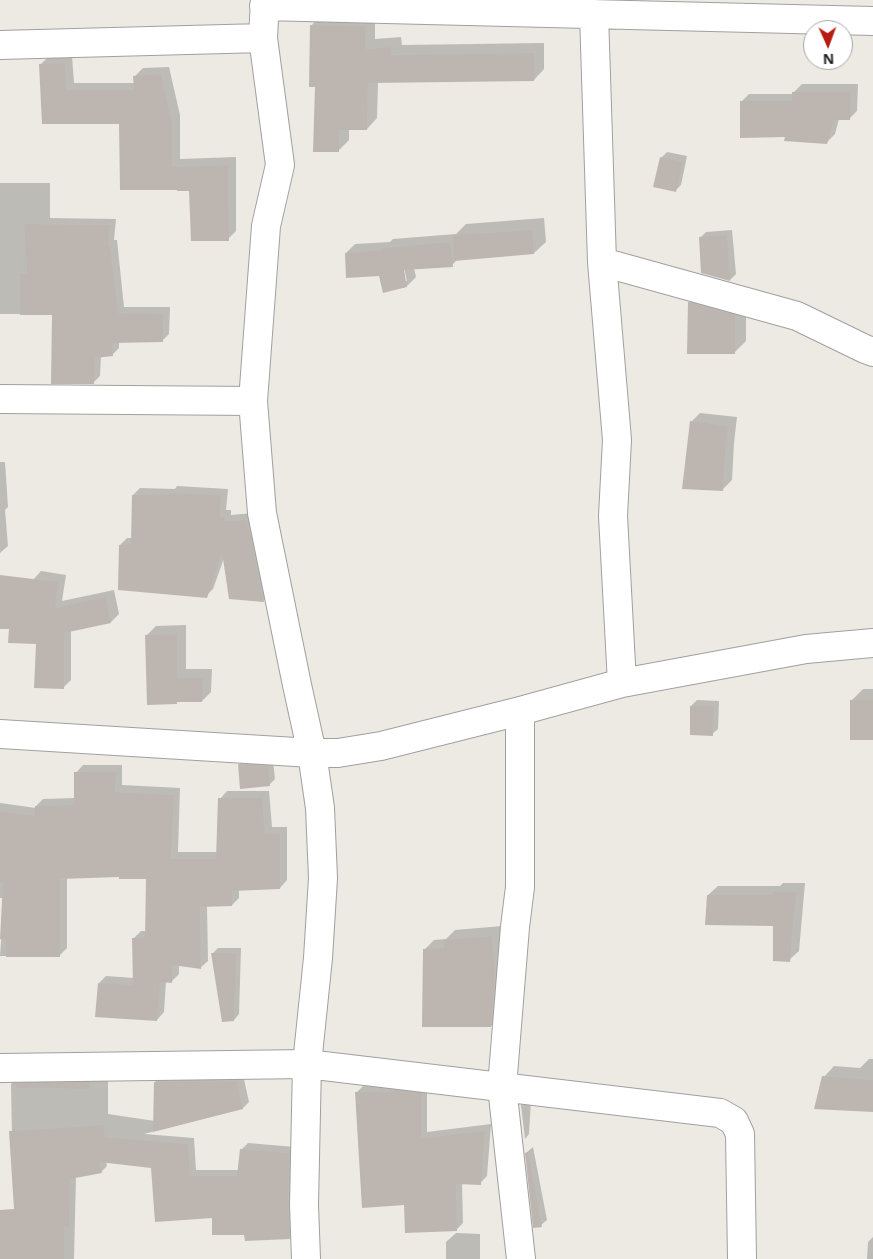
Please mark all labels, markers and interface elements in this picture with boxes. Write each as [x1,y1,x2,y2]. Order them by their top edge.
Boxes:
north arrow [803,20,853,70]
text: N [822,50,835,69]

